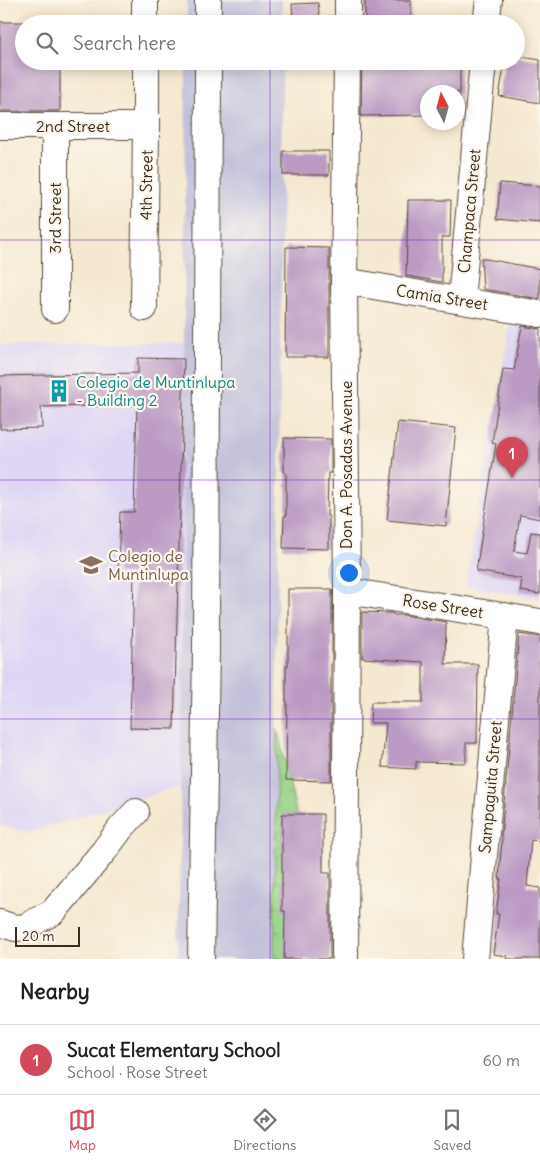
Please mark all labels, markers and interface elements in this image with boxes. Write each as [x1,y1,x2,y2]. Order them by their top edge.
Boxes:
search box [15,15,525,70]
icon: search [33,29,61,57]
text: Search here [73,31,176,55]
north arrow [420,85,465,130]
street label: 2nd Street [36,116,111,136]
street label: Champaca Street [454,147,484,274]
street label: 4th Street [135,149,157,220]
street label: 3rd Street [45,182,65,254]
street label: Camia Street [395,280,490,314]
place label: Colegio de Muntinlupa - Building 2 [76,372,235,410]
building icon: Colegio de Muntinlupa - Building 2 [46,378,72,404]
street label: Don A. Posadas Avenue [336,381,356,549]
pin: 1 [496,437,528,478]
place label: Colegio de Muntinlupa [108,546,189,584]
school or university icon: Colegio de Muntinlupa [78,552,104,578]
your location [336,560,362,586]
street label: Rose Street [401,590,485,622]
street label: Sampaguita Street [474,719,506,854]
scale bar [15,924,80,947]
text: 20 m [22,927,55,945]
text: Nearby [20,978,90,1005]
text: Sucat Elementary School [67,1038,280,1062]
text: 1 [33,1050,39,1070]
text: 60 m [482,1050,520,1070]
text: School · Rose Street [67,1062,207,1082]
tab: Map [68,1106,96,1154]
tab: Directions [233,1106,296,1154]
tab: Saved [433,1106,472,1154]

